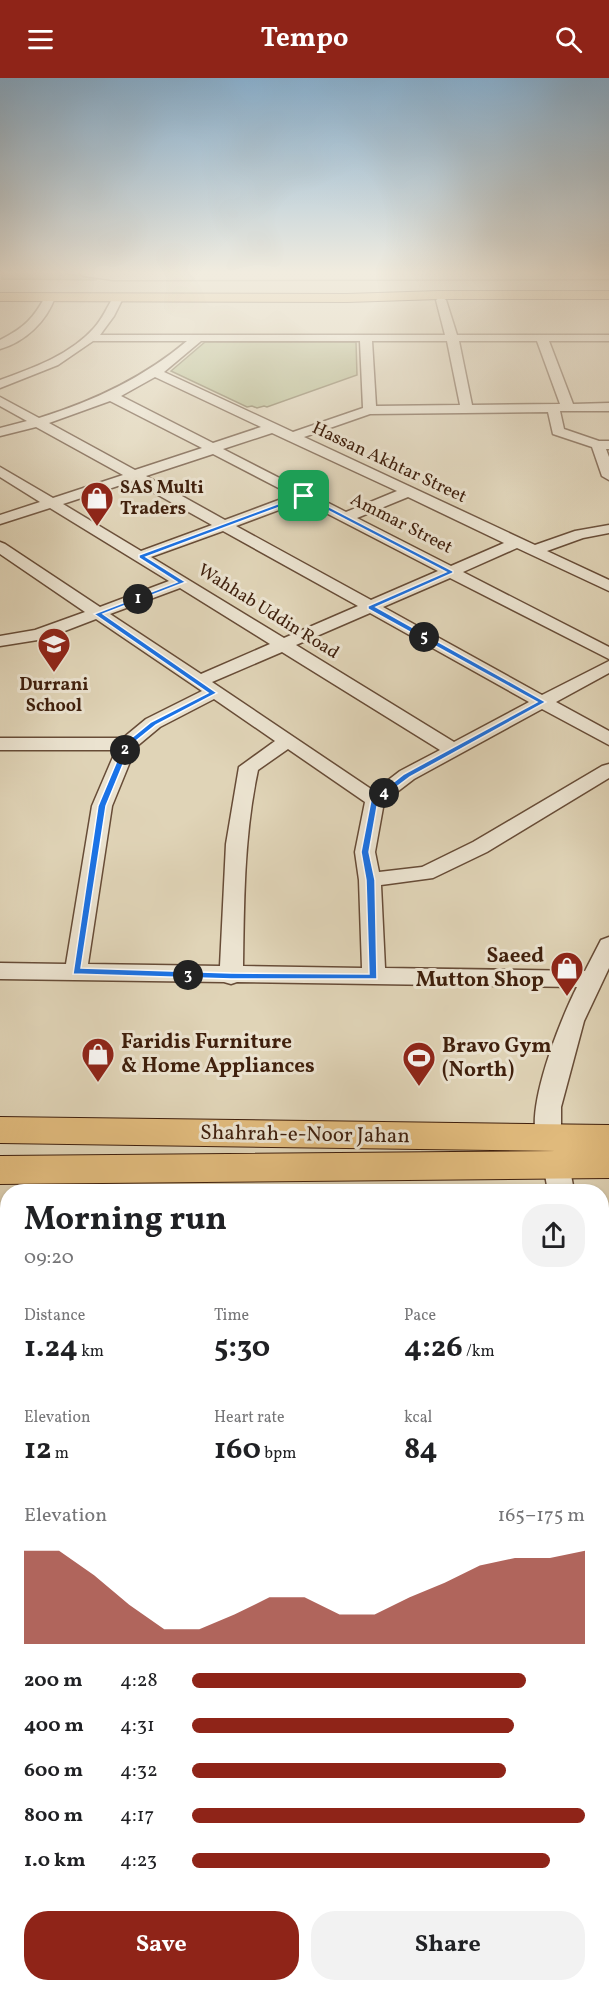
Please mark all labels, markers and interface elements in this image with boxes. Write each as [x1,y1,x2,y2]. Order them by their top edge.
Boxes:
text: Tempo [261,20,348,58]
icon: menu [24,23,57,56]
icon: search [552,23,585,56]
street label: Hassan Akhtar Street [308,416,470,510]
pin [278,470,329,521]
place label: SAS Multi Traders [120,476,204,522]
icon: arrive [287,479,320,512]
shop icon: SAS Multi Traders [79,480,115,527]
street label: Ammar Street [346,487,456,561]
street label: Wahhab Uddin Road [192,558,344,666]
pin: 1 [123,584,153,614]
text: 1 [135,588,141,610]
pin: 5 [409,622,439,652]
school or university icon: Durrani School [36,626,72,673]
text: 5 [420,626,428,648]
place label: Durrani School [19,673,89,719]
pin: 2 [110,735,140,765]
text: 2 [121,739,129,761]
pin: 4 [369,778,399,808]
text: 4 [379,782,389,804]
place label: Saeed Mutton Shop [416,942,544,995]
shop icon: Saeed Mutton Shop [549,950,585,997]
pin: 3 [173,960,203,990]
text: 3 [184,964,192,986]
place label: Faridis Furniture & Home Appliances [121,1028,315,1081]
place label: Bravo Gym (North) [442,1032,552,1085]
shop icon: Faridis Furniture & Home Appliances [80,1036,116,1083]
sports icon: Bravo Gym (North) [401,1040,437,1087]
street label: Shahrah-e-Noor Jahan [200,1119,410,1151]
text: Morning run [24,1198,227,1244]
button: share [522,1204,585,1267]
text: 09:20 [24,1244,74,1272]
text: Distance [24,1305,85,1327]
text: Time [214,1305,249,1327]
text: Pace [404,1305,436,1327]
text: 1.24 [24,1327,78,1369]
text: 5:30 [214,1327,270,1369]
text: 4:26 [404,1327,463,1369]
text: km [78,1341,104,1363]
text: /km [463,1341,495,1363]
text: Elevation [24,1407,91,1429]
text: Heart rate [214,1407,285,1429]
text: kcal [404,1407,432,1429]
text: 12 [24,1429,52,1471]
text: 160 [214,1429,261,1471]
text: 84 [404,1429,438,1471]
text: m [52,1443,69,1465]
text: bpm [261,1443,296,1465]
text: Elevation [24,1502,107,1530]
text: 165–175 m [497,1502,585,1530]
text: 200 m [24,1667,82,1695]
text: 4:28 [120,1667,158,1695]
text: 400 m [24,1712,84,1740]
text: 4:31 [120,1712,155,1740]
text: 600 m [24,1757,83,1785]
text: 4:32 [120,1757,158,1785]
text: 800 m [24,1802,83,1830]
text: 4:17 [120,1802,154,1830]
text: 1.0 km [24,1847,86,1875]
text: 4:23 [120,1847,157,1875]
button: Save [24,1911,299,1980]
button: Share [311,1911,585,1980]

